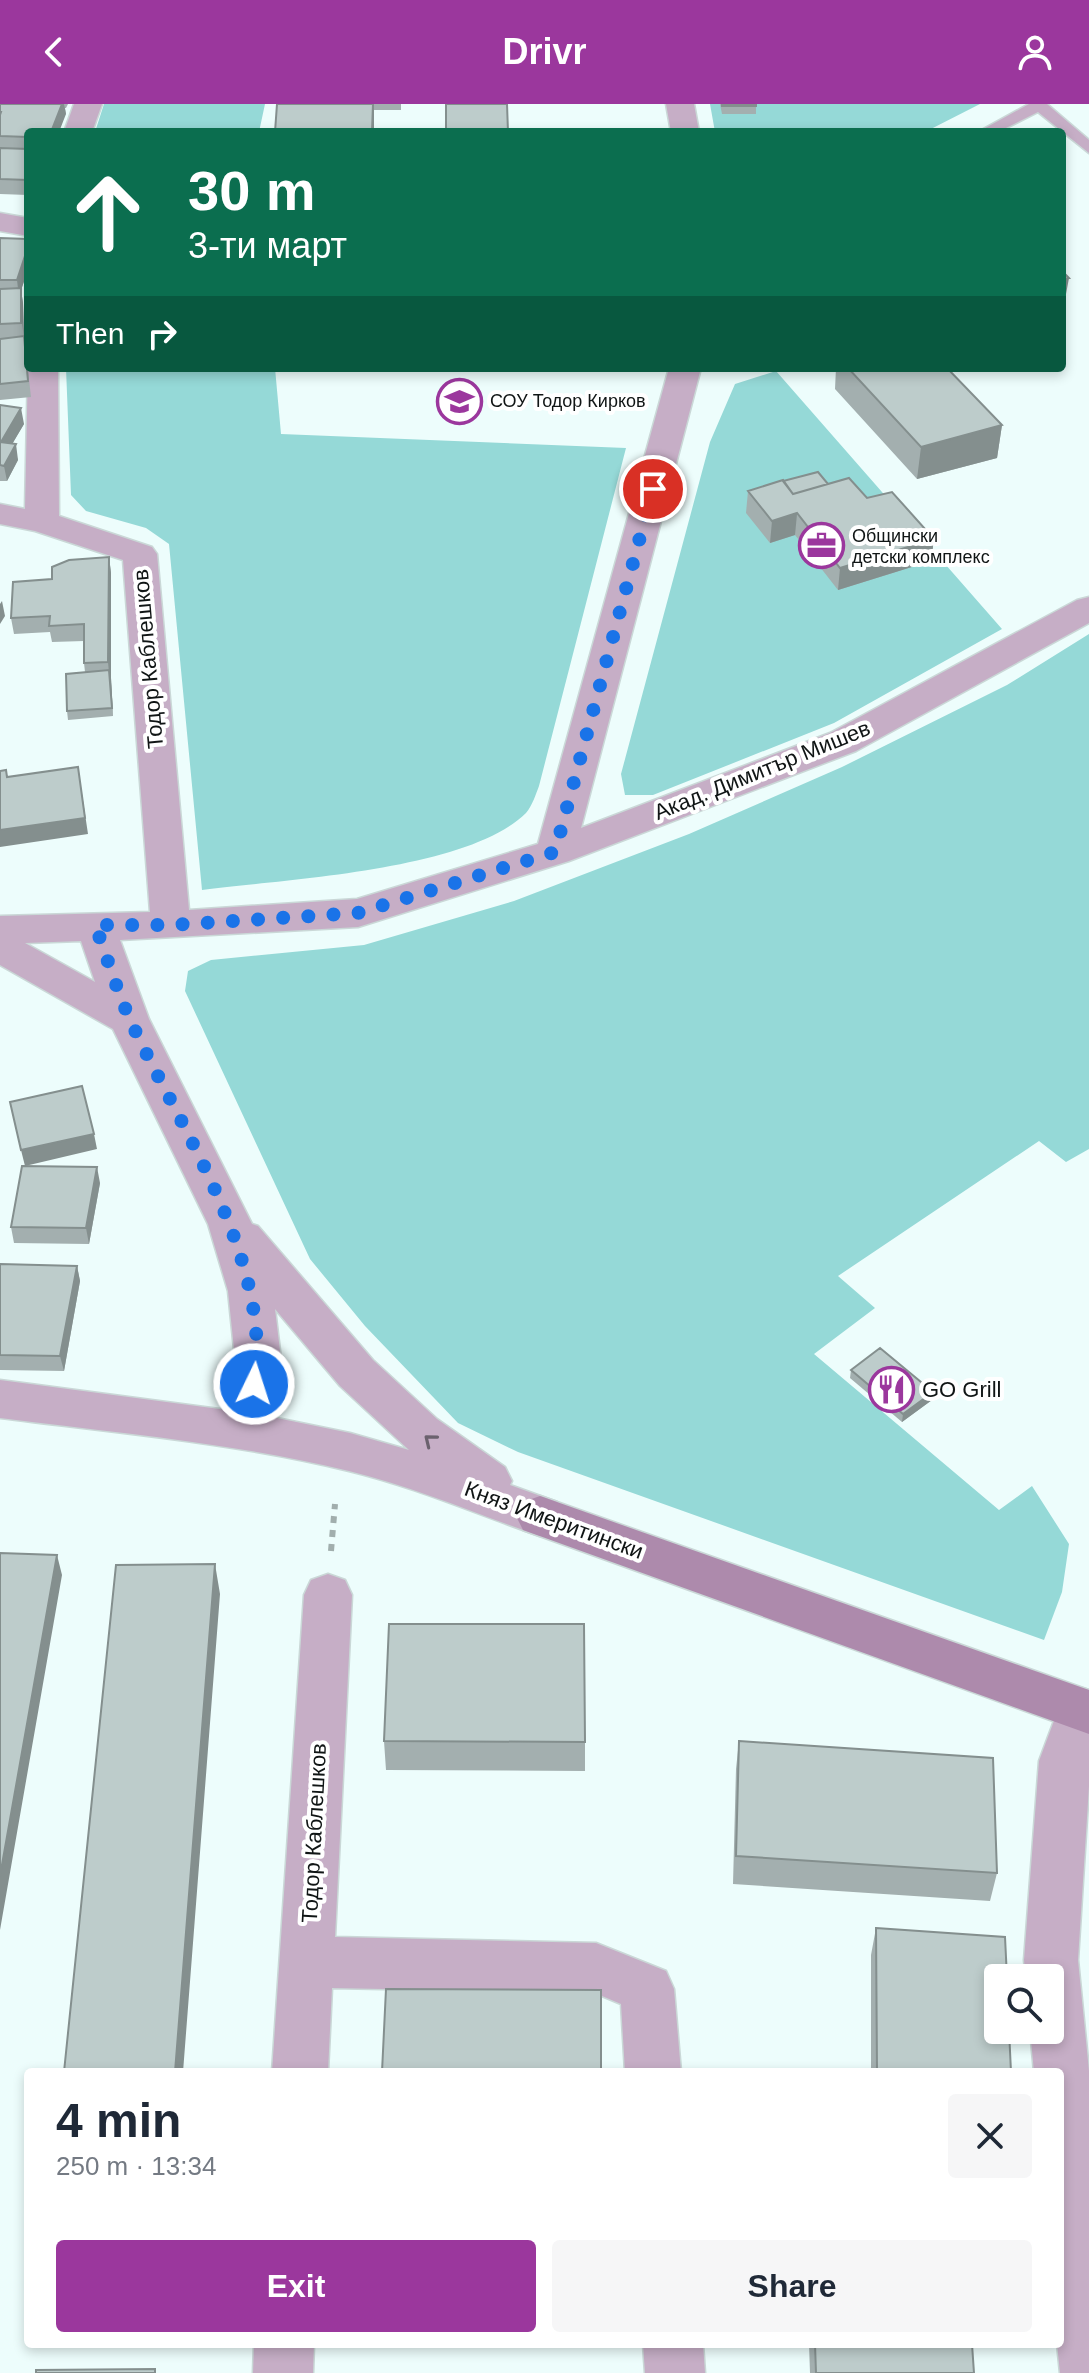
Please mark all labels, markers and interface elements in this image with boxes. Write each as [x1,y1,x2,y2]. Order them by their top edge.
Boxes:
icon: back [32,30,76,74]
icon: person [1013,30,1057,74]
text: Drivr [502,31,587,72]
text: 30 m [188,159,316,222]
icon: ahead [56,160,160,264]
text: 3-ти март [188,225,347,266]
icon: right [140,312,184,356]
text: Then [56,317,124,350]
school or university icon: СОУ Тодор Кирков [435,377,483,425]
place label: СОУ Тодор Кирков [490,391,646,411]
pin [619,455,687,523]
icon: arrive [631,467,675,511]
office icon: Общински детски комплекс [797,522,845,570]
place label: Общински детски комплекс [852,526,990,567]
street label: Тодор Каблешков [128,568,168,750]
street label: Акад. Димитър Мишев [650,715,874,825]
position arrow [212,1342,296,1426]
restaurant icon: GO Grill [867,1365,915,1413]
place label: GO Grill [922,1377,1001,1402]
one-way arrow [425,1435,439,1450]
street label: Княз Имеритински [461,1476,647,1564]
street label: Тодор Каблешков [297,1742,331,1924]
map controls [984,1964,1064,2044]
button: search [984,1964,1064,2044]
text: 4 min [56,2094,181,2147]
button: close [948,2094,1032,2178]
text: 250 m · 13:34 [56,2151,216,2181]
button: Exit [56,2240,536,2332]
button: Share [552,2240,1032,2332]

